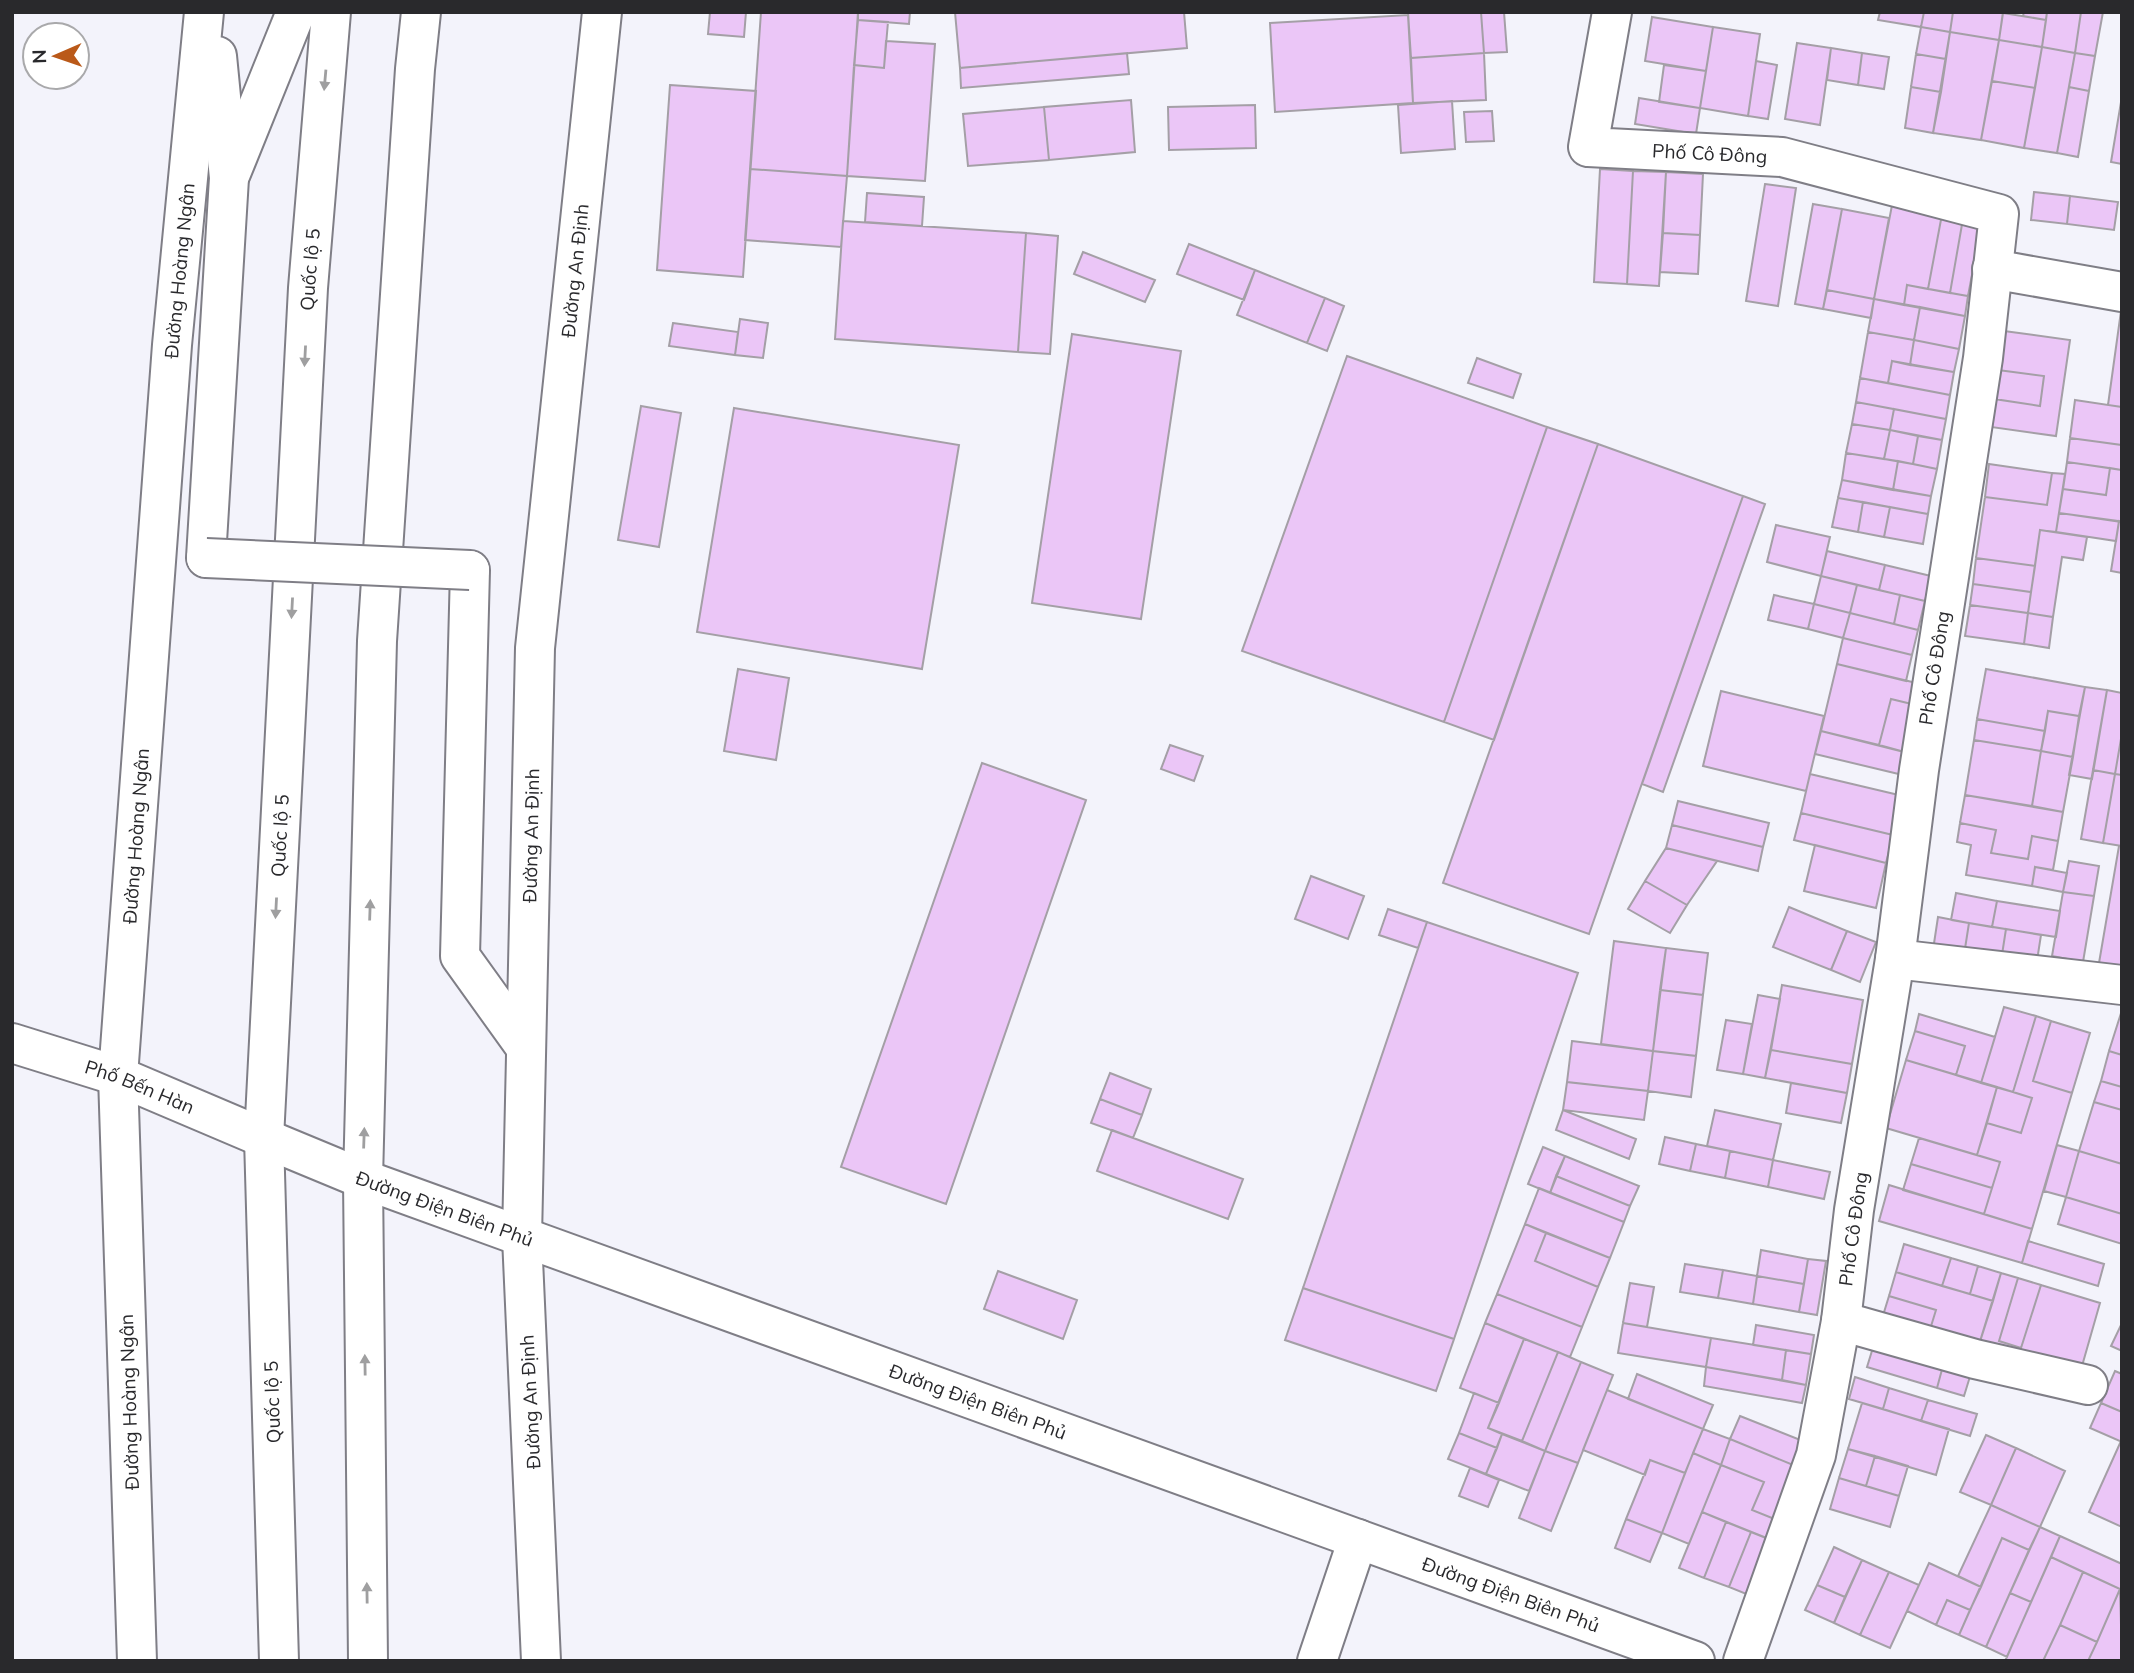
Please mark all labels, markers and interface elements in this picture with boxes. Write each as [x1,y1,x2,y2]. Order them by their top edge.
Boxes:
north arrow [21,21,91,91]
text: N [27,49,51,64]
one-way arrow [319,69,330,91]
street label: Phố Cô Đông [1652,138,1768,168]
street label: Đường Hoàng Ngân [159,182,200,359]
street label: Đường An Định [556,202,594,339]
street label: Quốc lộ 5 [295,227,325,311]
one-way arrow [299,345,310,367]
one-way arrow [286,597,297,619]
street label: Phố Cô Đông [1913,609,1955,727]
street label: Đường Hoàng Ngân [117,747,154,925]
street label: Đường An Định [517,768,544,903]
street label: Quốc lộ 5 [266,794,294,878]
one-way arrow [271,897,282,919]
one-way arrow [364,899,376,921]
street label: Phố Bến Hàn [82,1054,198,1119]
one-way arrow [358,1126,370,1148]
street label: Đường Điện Biên Phủ [353,1165,537,1252]
street label: Phố Cô Đông [1833,1170,1873,1288]
street label: Đường Hoàng Ngân [114,1314,144,1490]
street label: Đường An Định [514,1334,546,1470]
one-way arrow [359,1354,371,1376]
street label: Đường Điện Biên Phủ [886,1358,1070,1445]
street label: Quốc lộ 5 [259,1360,285,1444]
street label: Đường Điện Biên Phủ [1419,1551,1603,1638]
one-way arrow [361,1581,373,1603]

